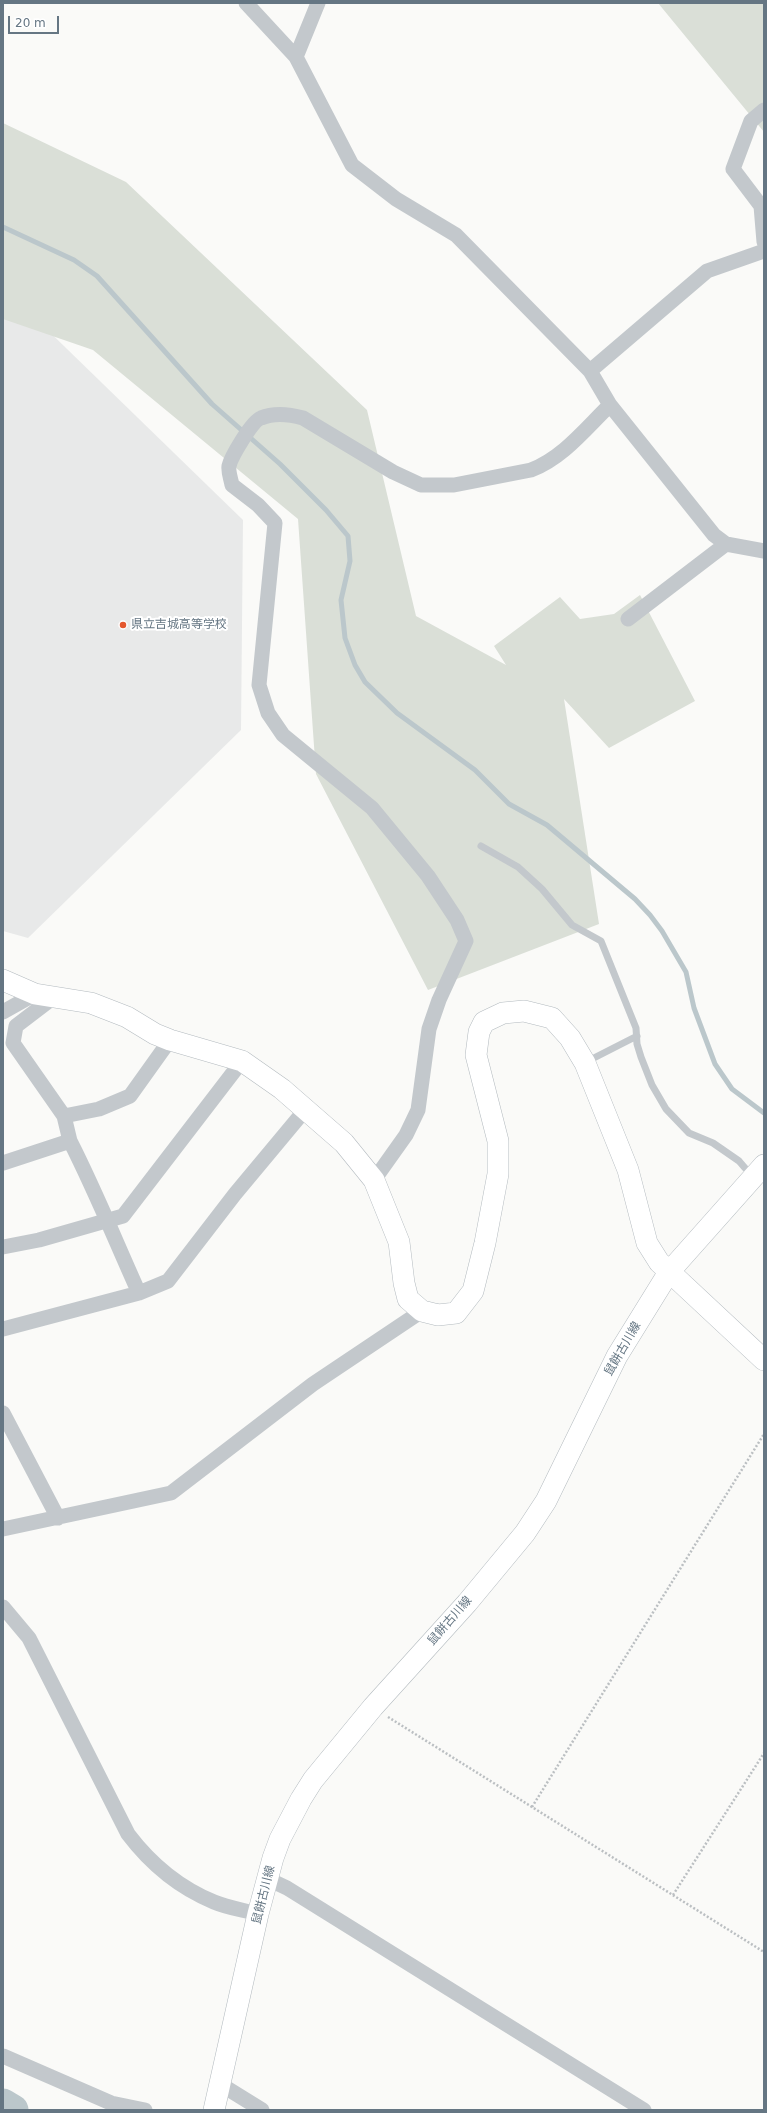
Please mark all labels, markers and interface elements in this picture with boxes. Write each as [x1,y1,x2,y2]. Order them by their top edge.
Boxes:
scale bar [10,8,61,34]
text: 20 m [15,16,46,30]
place label: 県立吉城高等学校 [131,618,227,632]
marker: 県立吉城高等学校 [118,620,128,630]
street label: 鼠餅古川線 [602,1319,644,1379]
street label: 鼠餅古川線 [425,1594,475,1648]
street label: 鼠餅古川線 [250,1864,278,1926]

